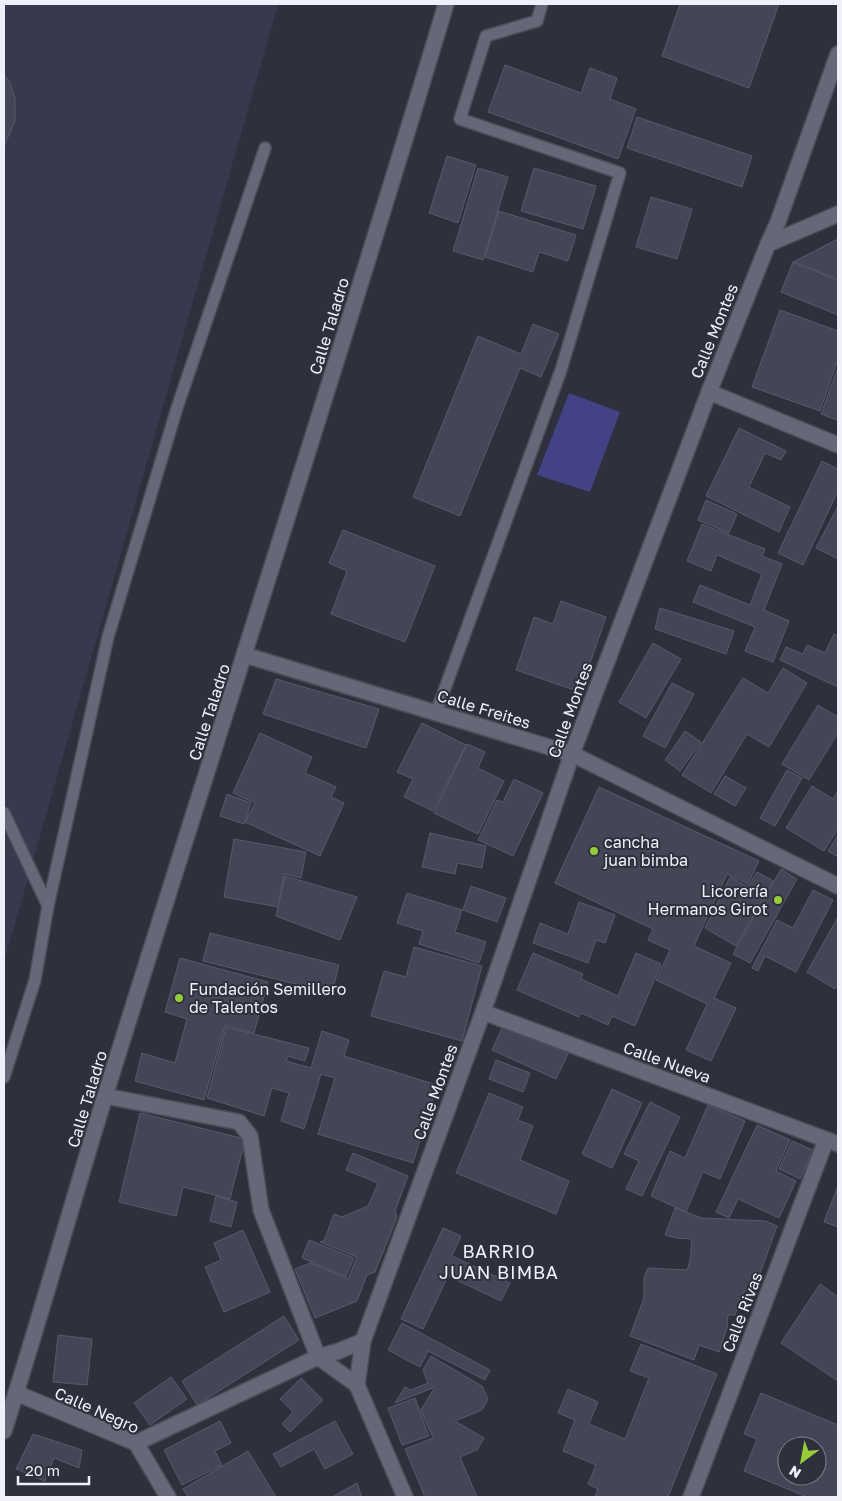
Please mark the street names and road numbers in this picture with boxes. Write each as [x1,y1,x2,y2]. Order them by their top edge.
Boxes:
street label: Calle Taladro [305,275,353,377]
street label: Calle Montes [686,281,742,381]
street label: Calle Montes [543,659,597,761]
street label: Calle Taladro [184,661,234,763]
street label: Calle Freites [435,685,533,733]
street label: Calle Nueva [621,1037,713,1087]
street label: Calle Montes [408,1041,462,1143]
street label: Calle Taladro [63,1048,111,1150]
street label: Calle Rivas [718,1269,766,1355]
street label: Calle Negro [52,1383,142,1437]

